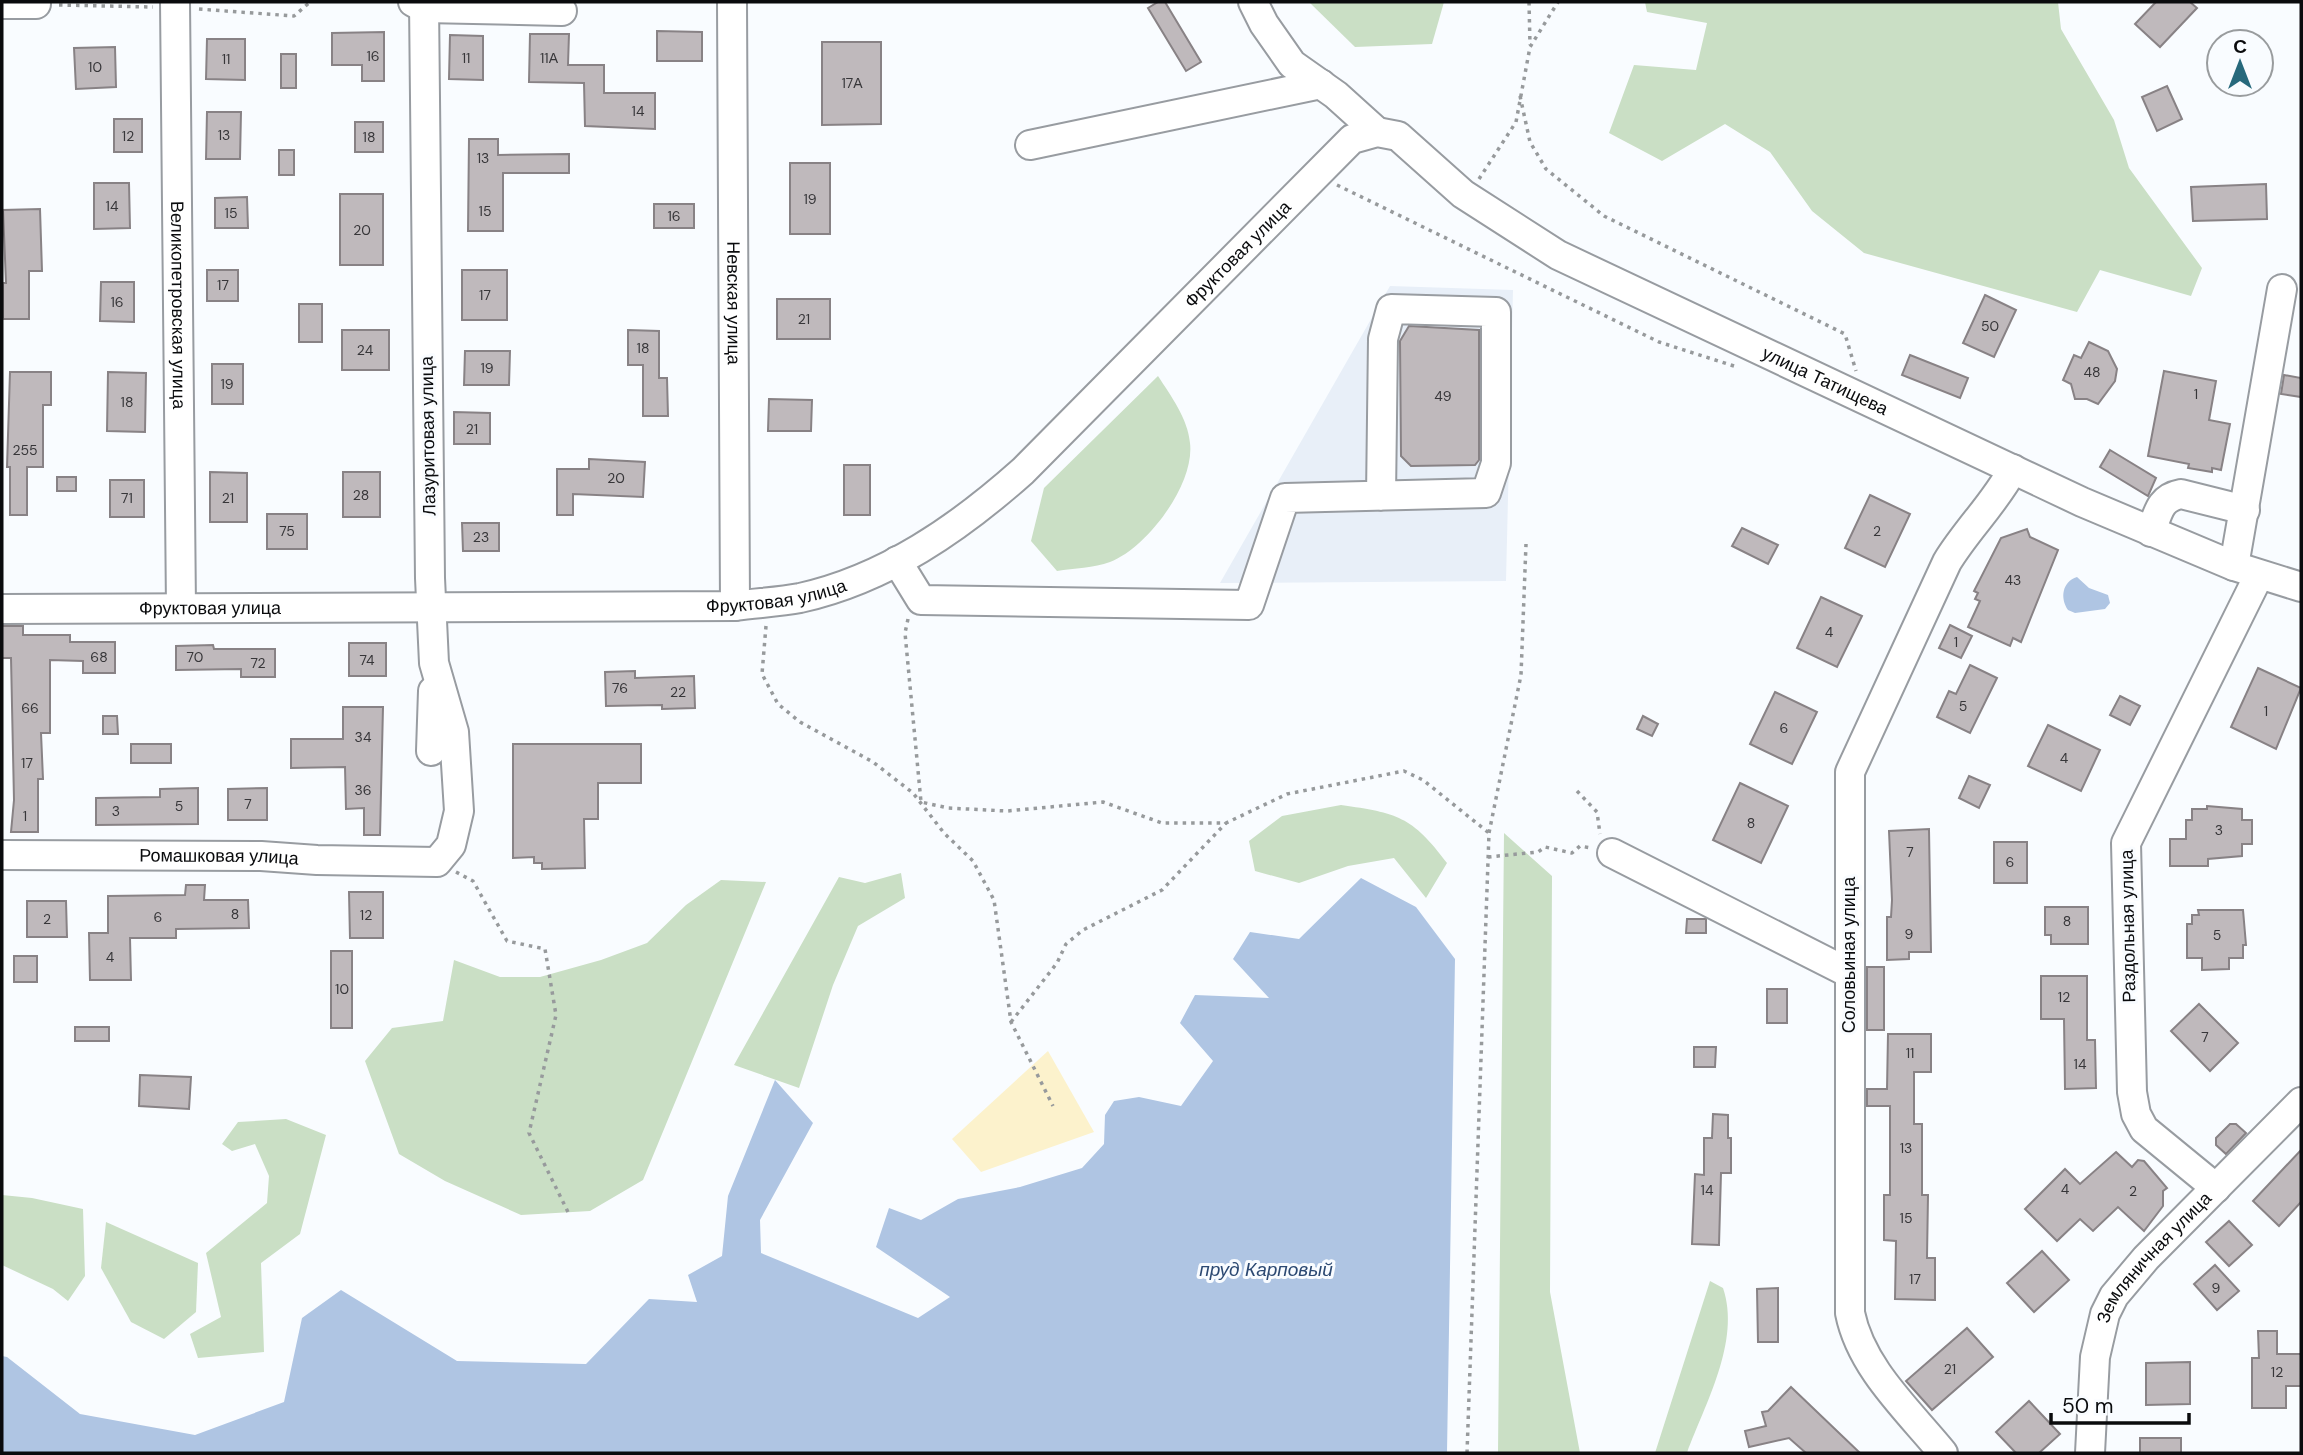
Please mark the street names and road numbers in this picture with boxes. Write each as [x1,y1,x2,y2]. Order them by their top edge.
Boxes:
street label: Фруктовая улица [1179,195,1297,313]
street label: Великопетровская улица [165,201,191,410]
street label: Невская улица [721,241,746,366]
street label: улица Татищева [1758,341,1893,421]
street label: Лазуритовая улица [415,355,441,516]
street label: Фруктовая улица [706,573,851,618]
street label: Фруктовая улица [139,596,282,620]
street label: Ромашковая улица [139,844,301,871]
street label: Раздольная улица [2115,848,2141,1003]
street label: Соловьиная улица [1837,876,1861,1033]
street label: Земляничная улица [2091,1186,2218,1325]

